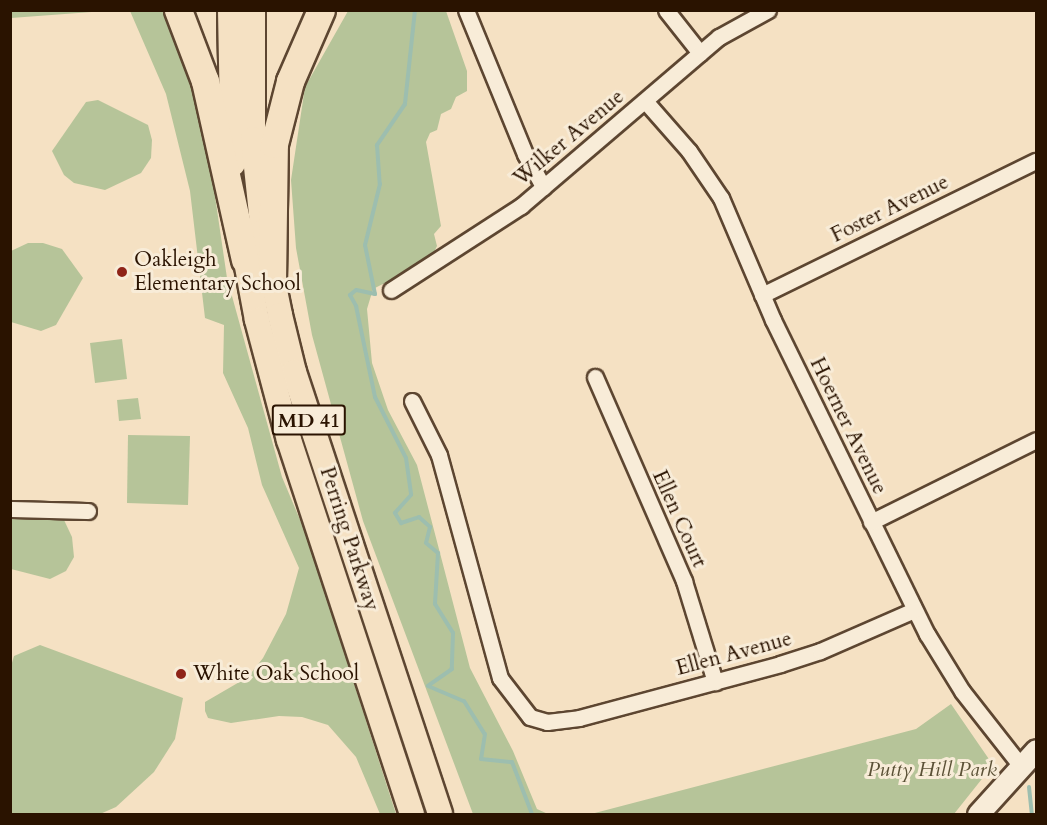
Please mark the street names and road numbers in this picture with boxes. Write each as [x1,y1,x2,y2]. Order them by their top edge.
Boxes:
street label: Wilker Avenue [509,84,629,192]
street label: Foster Avenue [827,170,953,248]
street label: Hoerner Avenue [804,354,892,498]
road number: MD 41 [272,403,346,437]
street label: Perring Parkway [314,464,384,614]
street label: Ellen Court [646,466,712,572]
street label: Ellen Avenue [673,626,795,682]

